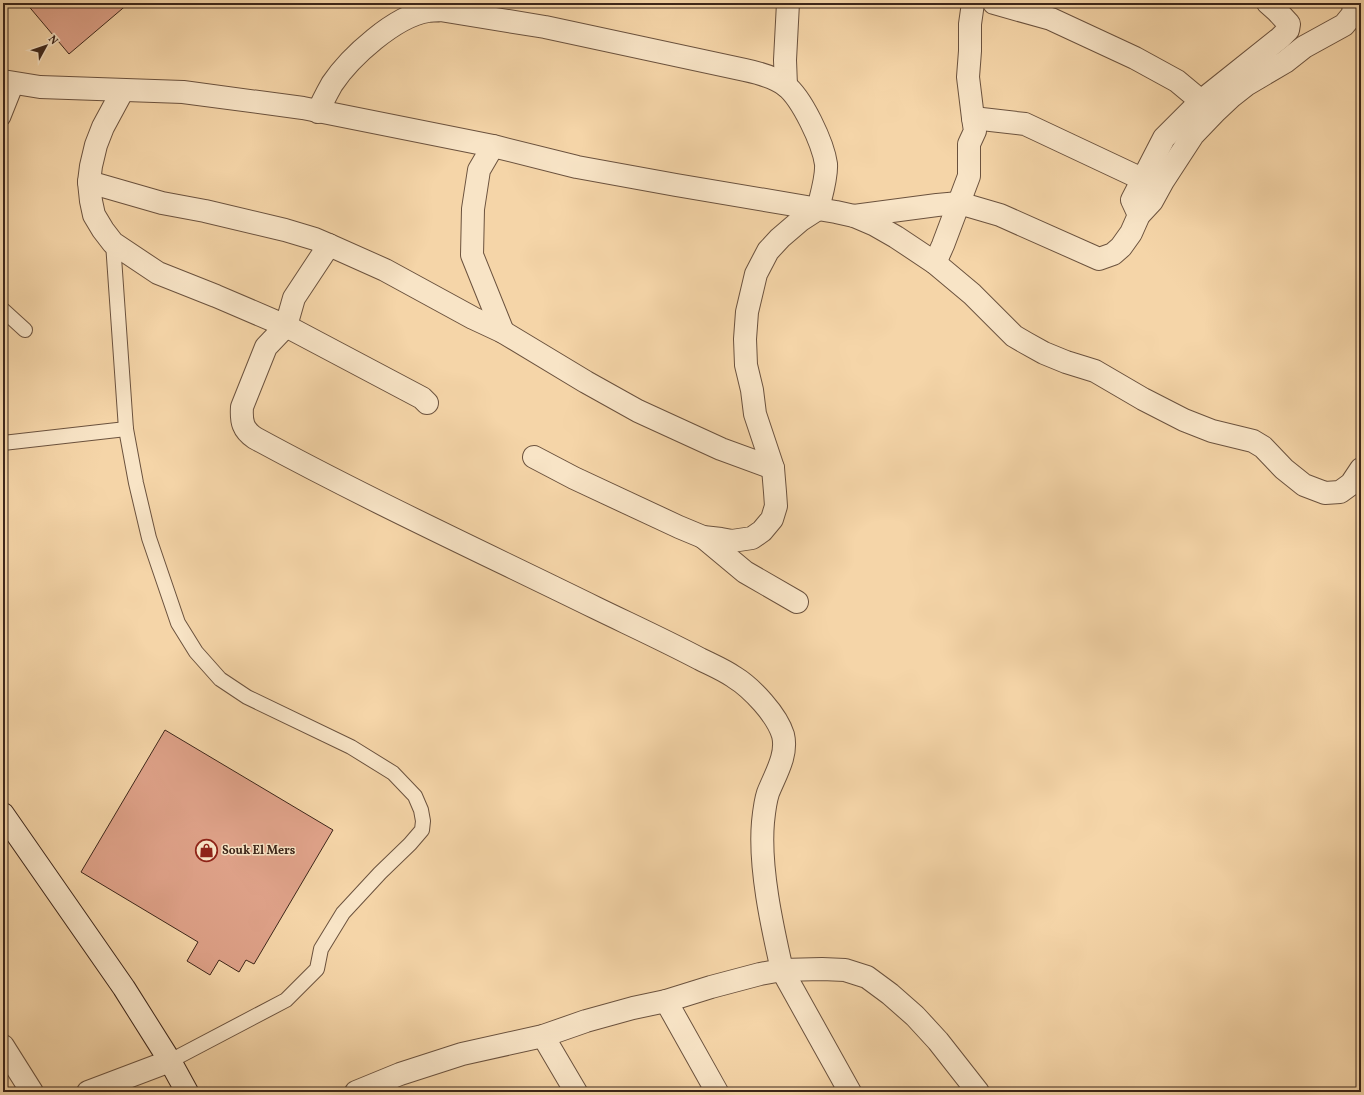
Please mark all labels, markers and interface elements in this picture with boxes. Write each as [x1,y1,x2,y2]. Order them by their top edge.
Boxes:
north arrow [26,26,66,66]
text: N [44,33,61,48]
shop icon: Souk El Mers [194,838,220,864]
place label: Souk El Mers [222,843,296,859]

